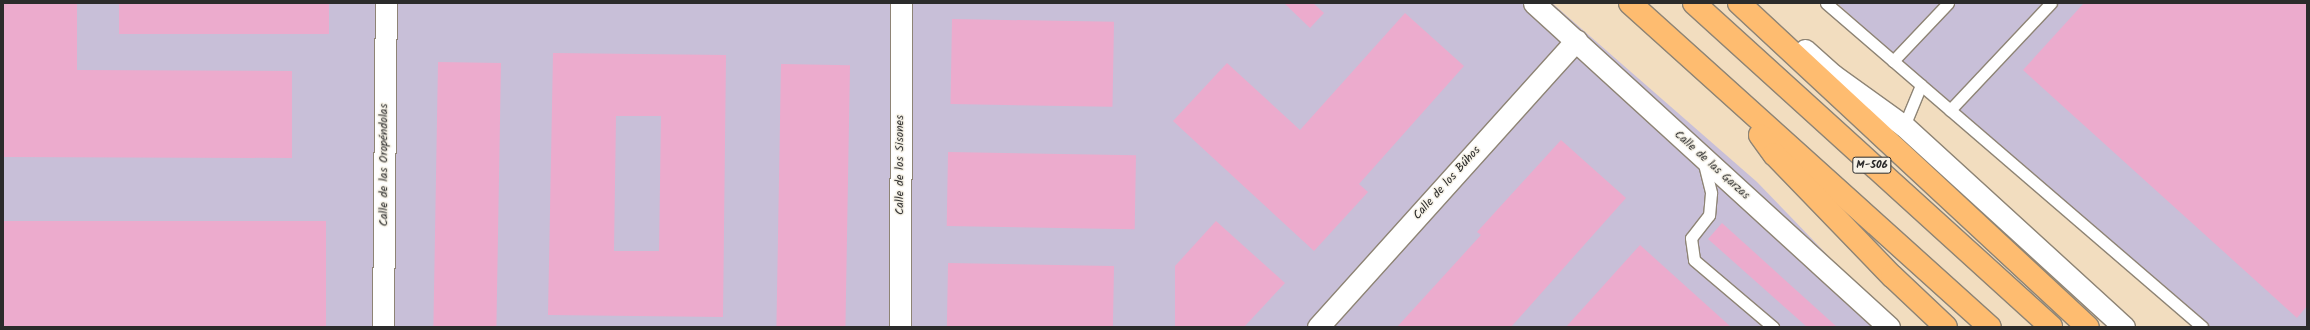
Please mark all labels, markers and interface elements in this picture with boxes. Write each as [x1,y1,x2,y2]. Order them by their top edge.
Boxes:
street label: Calle de las Oropéndolas [377,104,391,226]
street label: Calle de los Sisones [893,115,907,215]
street label: Calle de las Garzas [1671,127,1753,203]
street label: Calle de los Búhos [1410,143,1484,223]
road number: M-506 [1852,156,1892,174]

